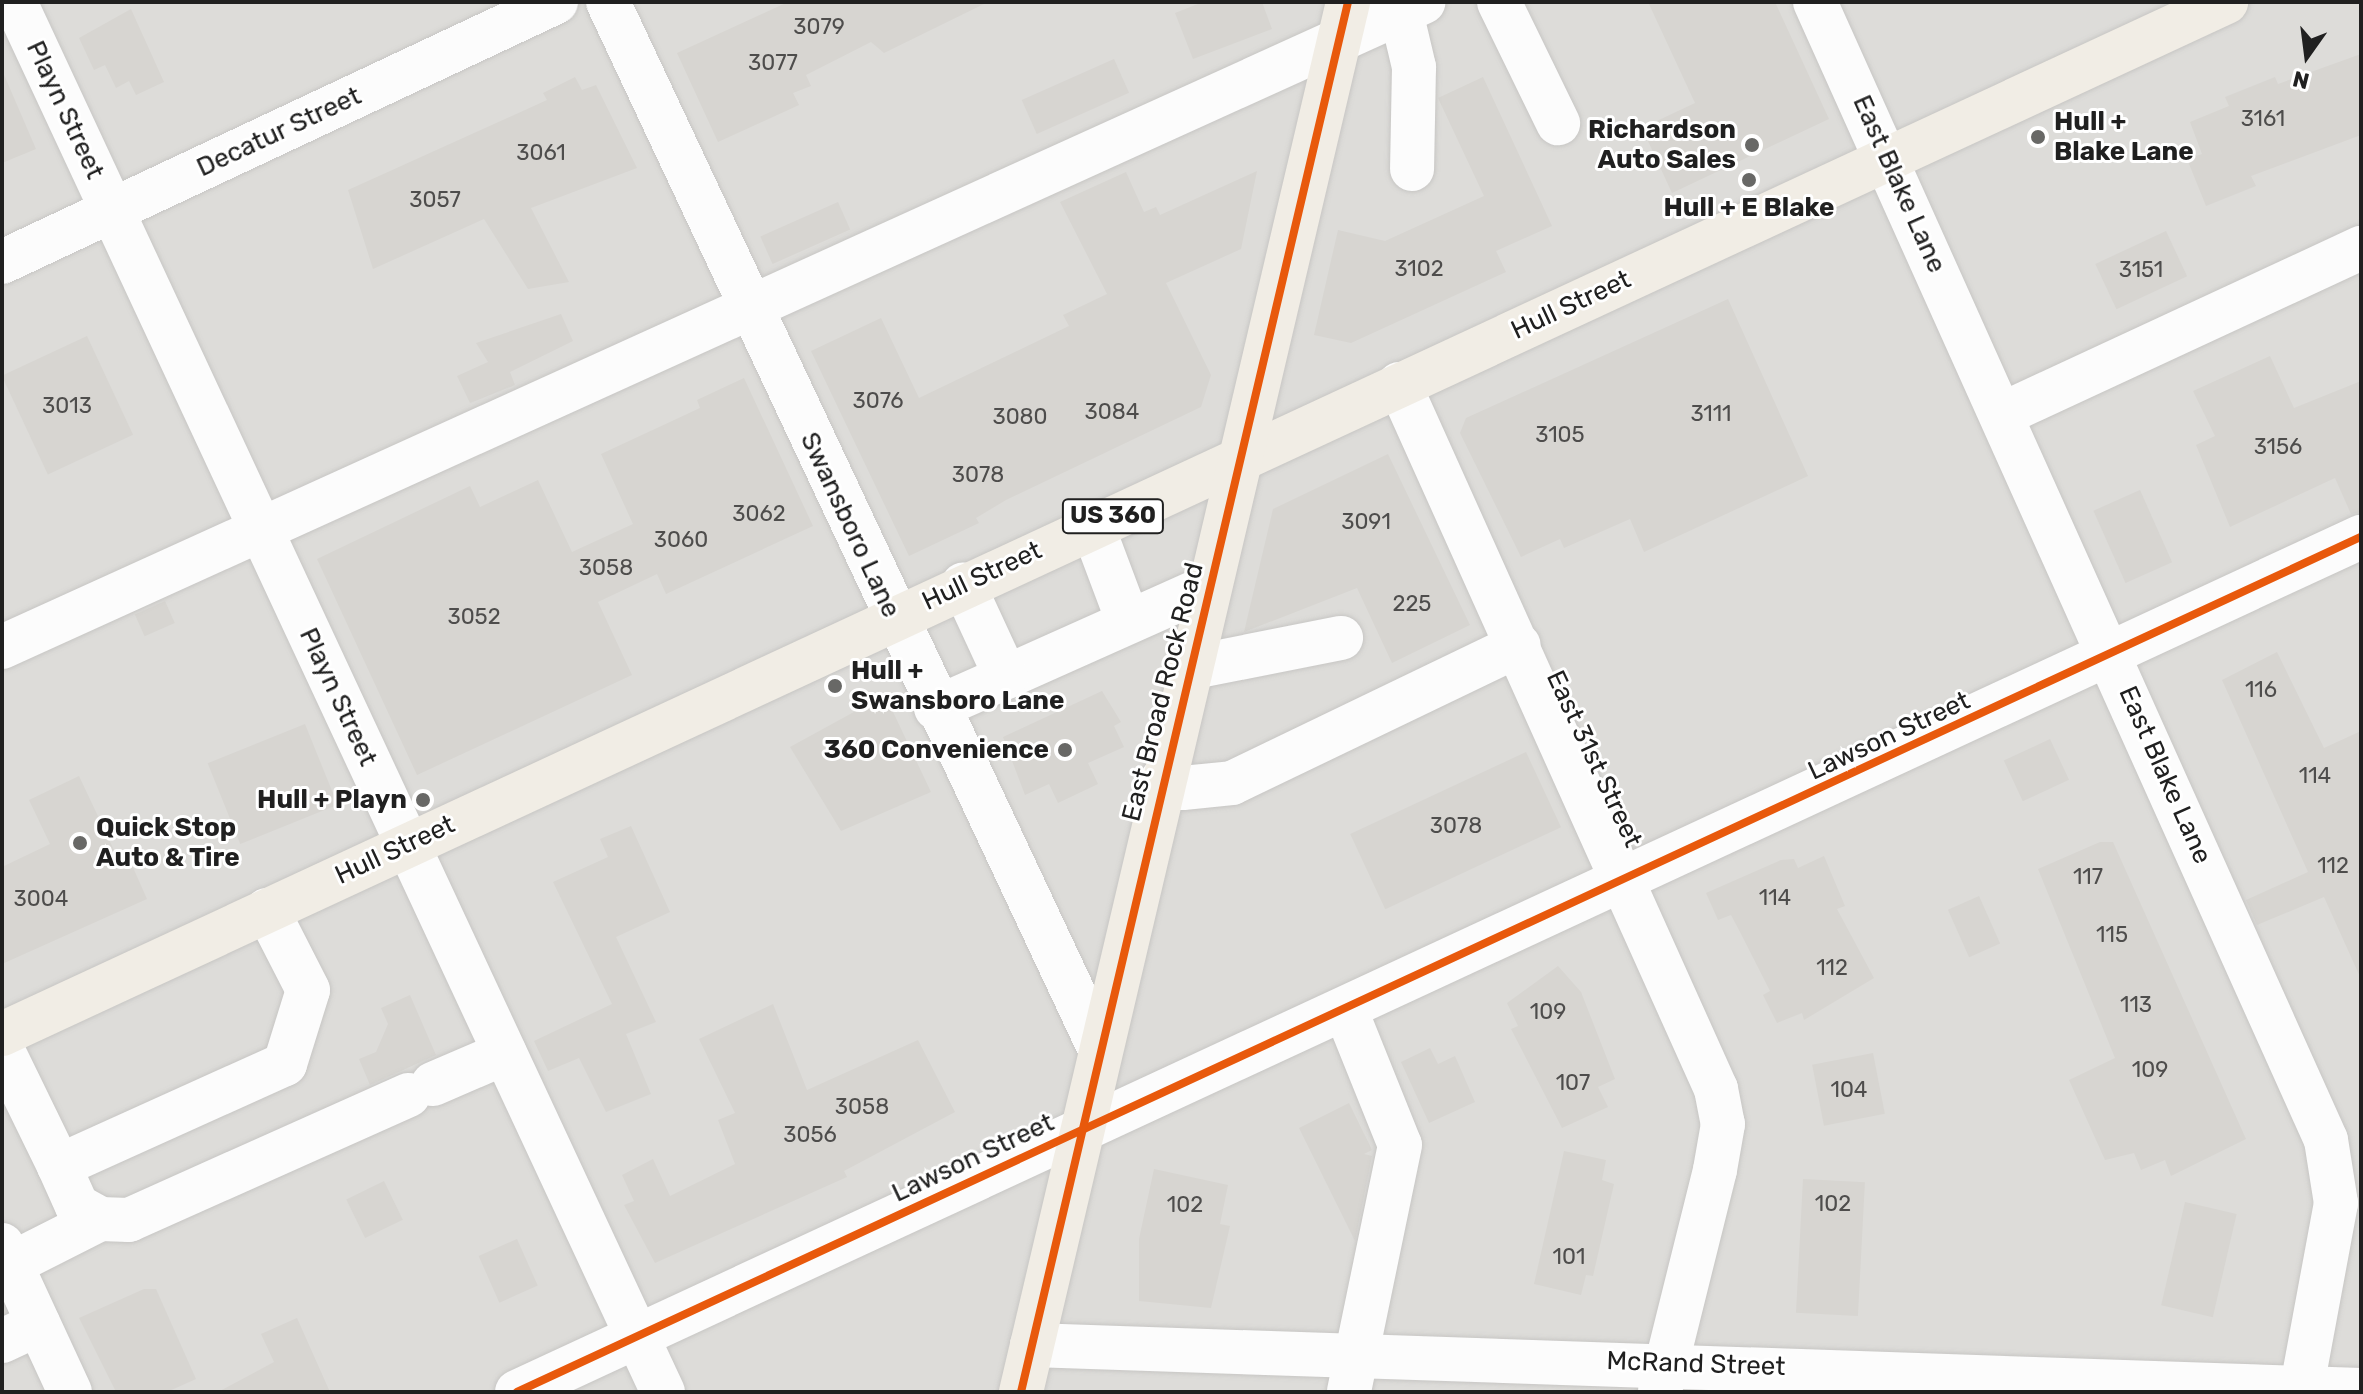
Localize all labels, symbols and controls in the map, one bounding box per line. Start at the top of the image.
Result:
house number: 3079 [793,14,845,40]
north arrow [2267,16,2347,96]
street label: Playn Street [19,36,111,184]
house number: 3077 [748,50,798,76]
text: N [2290,65,2312,95]
street label: Decatur Street [192,80,366,184]
street label: East Blake Lane [1846,90,1952,278]
place label: Hull + Blake Lane [2054,106,2194,168]
house number: 3161 [2241,106,2285,132]
place label: Richardson Auto Sales [1588,114,1736,176]
marker: Hull + Blake Lane [2029,128,2047,146]
marker: Richardson Auto Sales [1743,136,1761,154]
house number: 3061 [516,140,566,166]
marker: Hull + E Blake [1740,171,1758,189]
house number: 3057 [409,187,461,213]
place label: Hull + E Blake [1663,192,1835,224]
house number: 3102 [1394,256,1444,282]
house number: 3151 [2119,257,2163,283]
street label: Hull Street [1506,264,1636,346]
house number: 3076 [852,388,904,414]
house number: 3013 [42,393,92,419]
house number: 3084 [1085,399,1139,425]
house number: 3111 [1690,401,1732,427]
house number: 3080 [992,404,1048,430]
house number: 3105 [1535,422,1585,448]
street label: Swansboro Lane [793,427,907,623]
house number: 3156 [2254,434,2302,460]
house number: 3078 [952,462,1004,488]
road number: US 360 [1061,496,1165,536]
house number: 3062 [732,501,786,527]
house number: 3091 [1341,509,1391,535]
house number: 3060 [654,527,708,553]
street label: Hull Street [917,535,1047,617]
house number: 3058 [579,555,633,581]
street label: East Broad Rock Road [1116,559,1210,825]
house number: 225 [1393,591,1431,617]
house number: 3052 [447,604,501,630]
street label: Playn Street [292,623,384,771]
place label: Hull + Swansboro Lane [851,655,1064,716]
street label: East 31st Street [1539,666,1649,852]
marker: Hull + Swansboro Lane [826,677,844,695]
house number: 116 [2245,677,2277,703]
street label: East Blake Lane [2112,681,2218,869]
street label: Lawson Street [1803,685,1975,787]
place label: 360 Convenience [824,734,1049,766]
marker: 360 Convenience [1056,741,1074,759]
house number: 114 [2299,763,2331,789]
place label: Hull + Playn [257,784,407,816]
marker: Hull + Playn [414,791,432,809]
street label: Hull Street [330,809,460,891]
place label: Quick Stop Auto & Tire [96,812,240,874]
house number: 3078 [1430,813,1482,839]
marker: Quick Stop Auto & Tire [71,834,89,852]
house number: 112 [2317,853,2349,879]
house number: 117 [2073,864,2103,890]
house number: 114 [1759,885,1791,911]
house number: 3004 [14,886,68,912]
house number: 115 [2096,922,2128,948]
house number: 112 [1816,955,1848,981]
house number: 113 [2120,992,2152,1018]
house number: 109 [1530,999,1566,1025]
house number: 109 [2132,1057,2168,1083]
house number: 107 [1556,1070,1590,1096]
house number: 104 [1830,1077,1868,1103]
house number: 3058 [835,1094,889,1120]
street label: Lawson Street [887,1107,1059,1209]
house number: 3056 [783,1122,837,1148]
house number: 102 [1815,1191,1851,1217]
house number: 102 [1167,1192,1203,1218]
house number: 101 [1553,1244,1585,1270]
street label: McRand Street [1606,1345,1786,1383]

